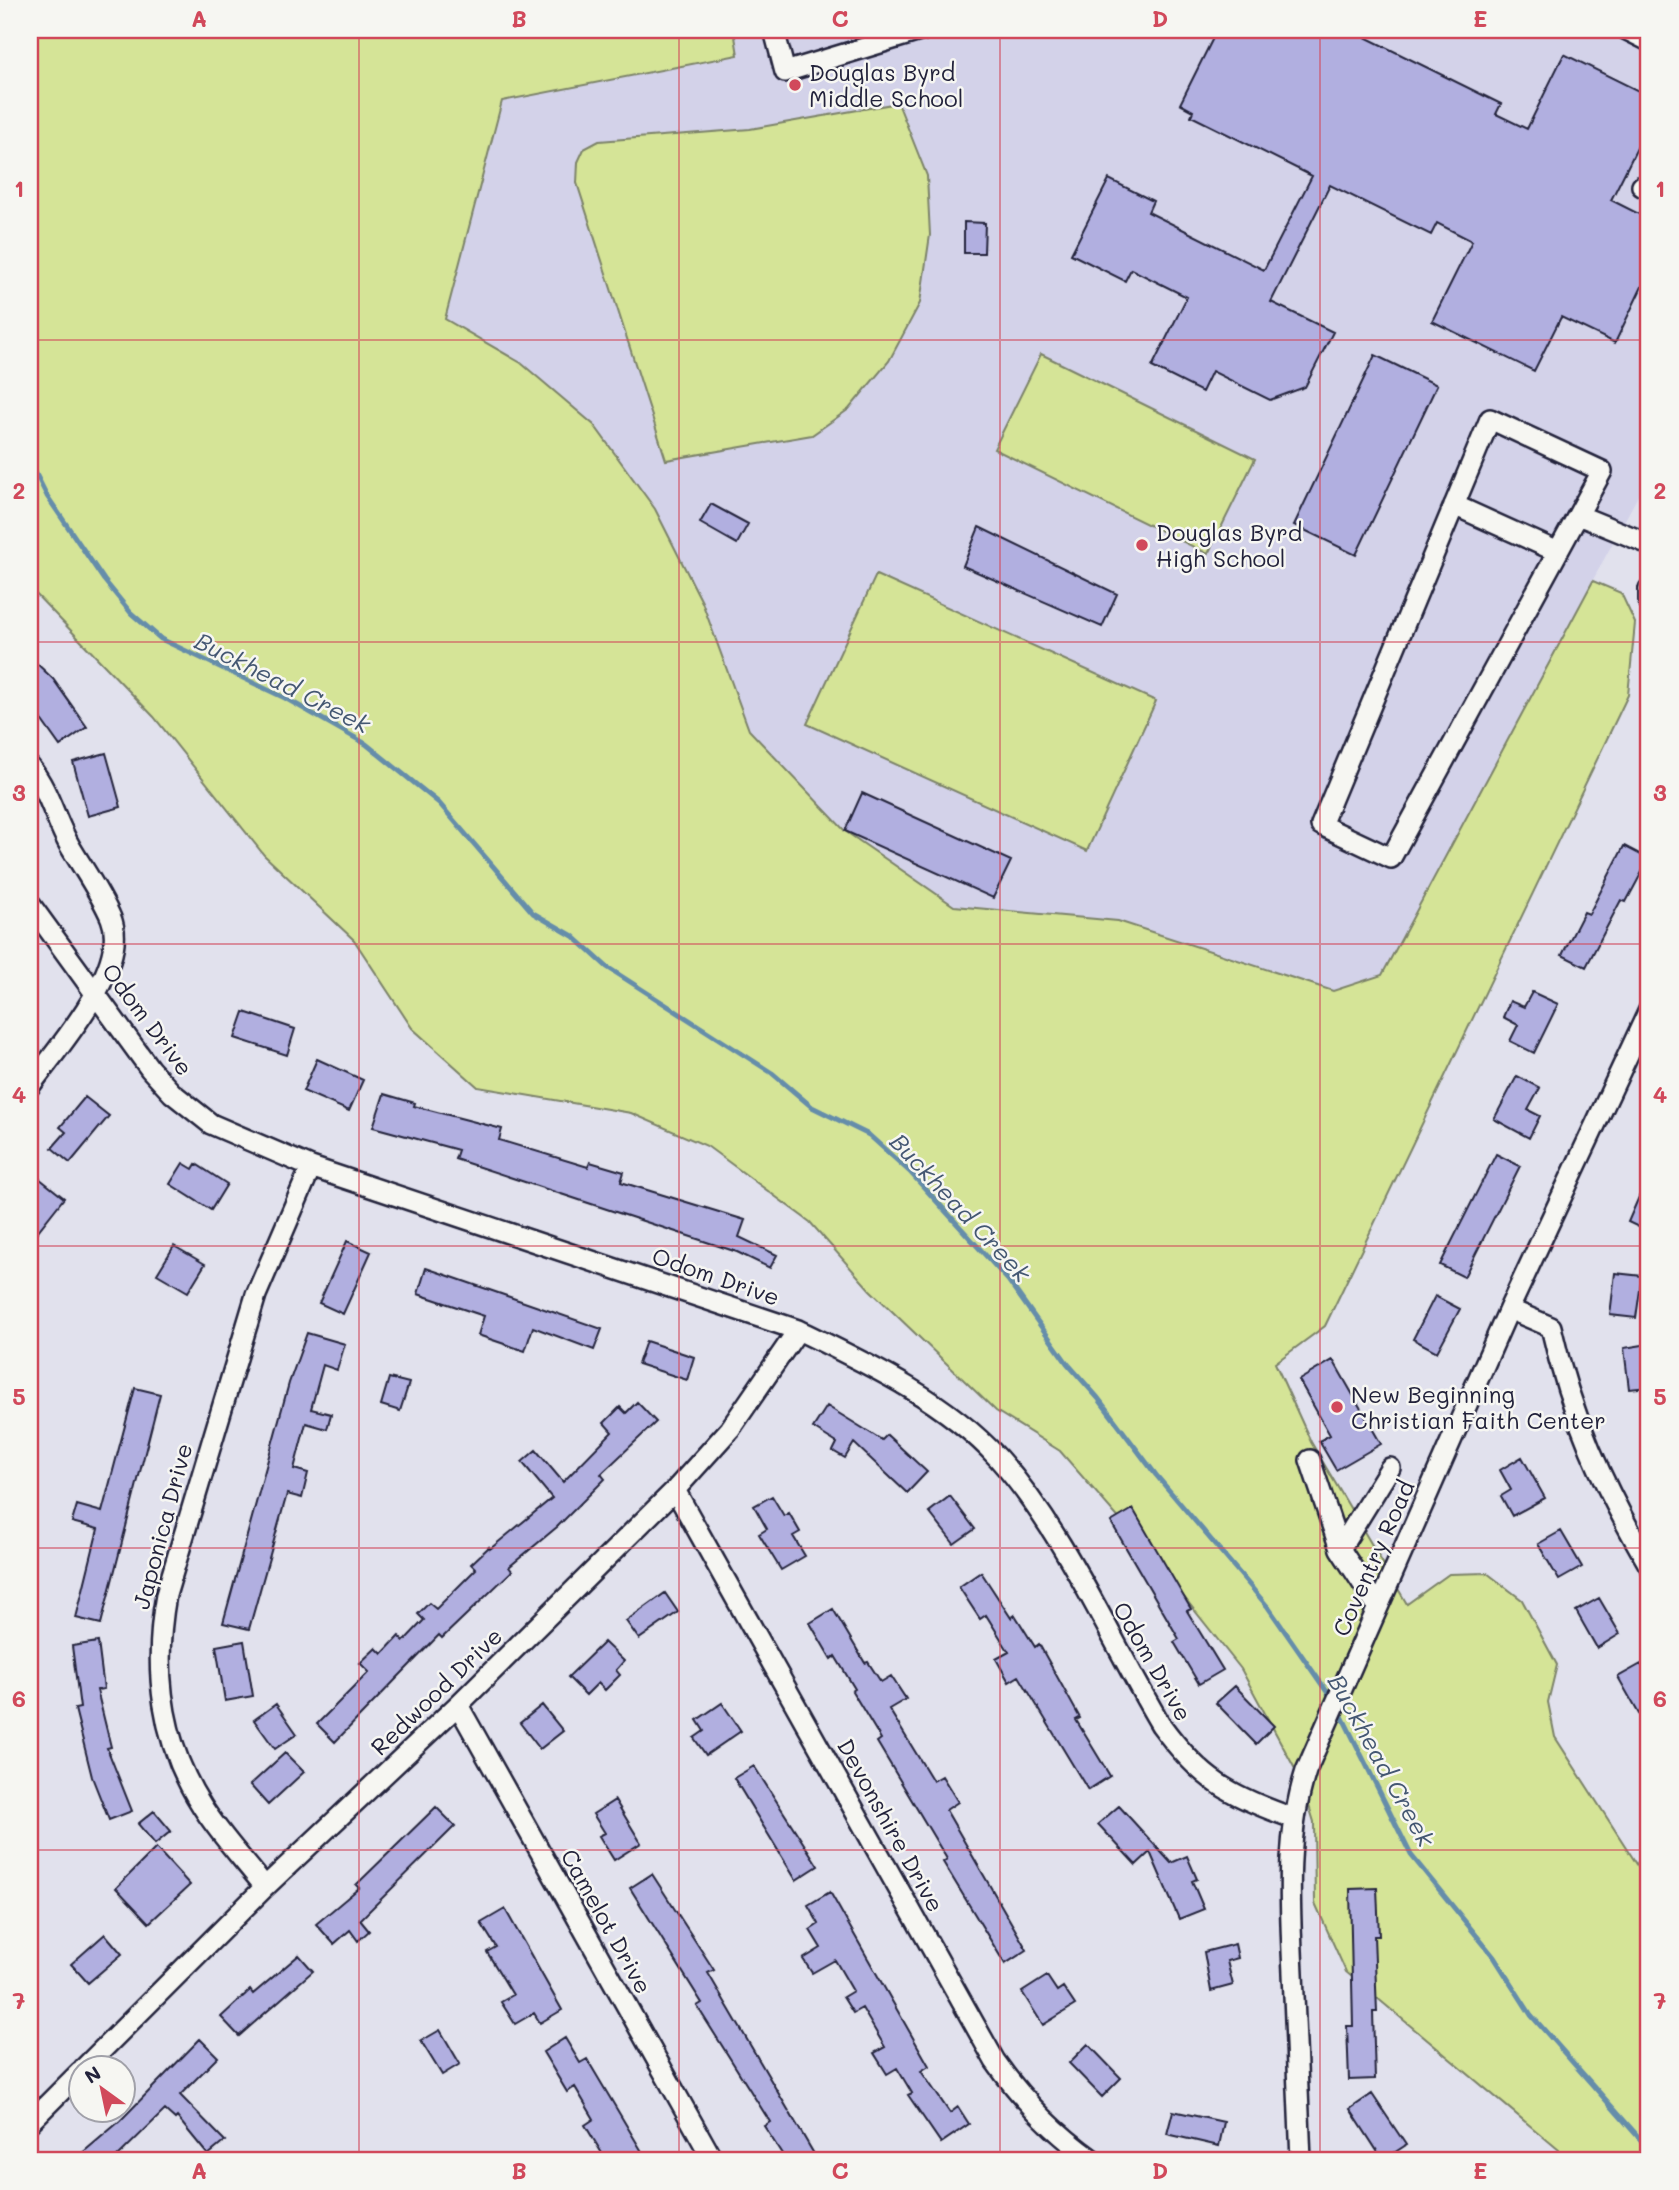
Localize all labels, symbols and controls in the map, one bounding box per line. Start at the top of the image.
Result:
text: A [191,3,207,33]
text: B [511,3,527,33]
text: C [831,3,849,33]
text: D [1152,3,1168,33]
text: E [1473,3,1487,33]
place label: Douglas Byrd Middle School [809,57,963,113]
marker: Douglas Byrd Middle School [787,77,803,93]
text: 1 [14,173,24,203]
text: 1 [1655,173,1665,203]
text: 2 [13,475,25,505]
text: 2 [1654,475,1666,505]
place label: Douglas Byrd High School [1156,517,1302,573]
marker: Douglas Byrd High School [1134,537,1150,553]
water label: Buckhead Creek [190,624,377,740]
text: 3 [12,777,26,807]
text: 3 [1653,777,1667,807]
street label: Odom Drive [96,957,200,1081]
text: 4 [12,1079,26,1109]
text: 4 [1653,1079,1667,1109]
water label: Buckhead Creek [884,1126,1039,1289]
street label: Odom Drive [648,1240,784,1312]
place label: New Beginning Christian Faith Center [1351,1379,1606,1435]
text: 5 [12,1381,26,1411]
text: 5 [1653,1381,1667,1411]
marker: New Beginning Christian Faith Center [1329,1399,1345,1415]
street label: Japonica Drive [125,1440,199,1612]
street label: Coventry Road [1325,1475,1421,1641]
street label: Odom Drive [1107,1596,1199,1726]
street label: Redwood Drive [364,1621,508,1761]
water label: Buckhead Creek [1322,1668,1443,1853]
text: 6 [12,1683,26,1713]
text: 6 [1653,1683,1667,1713]
street label: Devonshire Drive [831,1733,951,1917]
street label: Camelot Drive [555,1843,659,1999]
text: 7 [13,1985,26,2015]
text: 7 [1654,1985,1667,2015]
north arrow [66,2054,136,2124]
text: N [80,2060,105,2089]
text: A [191,2155,207,2185]
text: B [511,2155,527,2185]
text: C [831,2155,849,2185]
text: D [1152,2155,1168,2185]
text: E [1473,2155,1487,2185]

